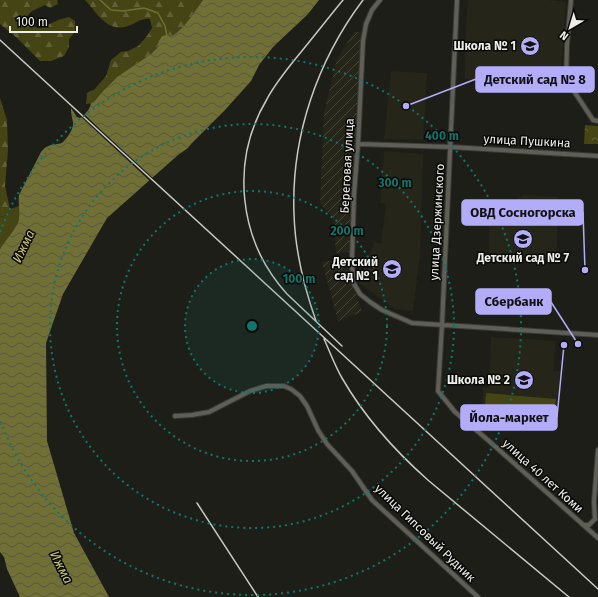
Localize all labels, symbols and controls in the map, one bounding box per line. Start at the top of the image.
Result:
scale bar [10,8,77,34]
north arrow [550,8,590,48]
text: 100 m [16,15,48,29]
text: N [557,28,571,43]
school or university icon: Школа № 1 [519,35,541,57]
place label: Школа № 1 [454,39,516,53]
callout: Детский сад № 8 [476,67,594,92]
text: Детский сад № 8 [483,72,586,87]
street label: Береговая улица [338,118,356,214]
text: 400 m [425,129,459,143]
street label: улица Пушкина [483,132,571,150]
street label: улица Дзержинского [427,163,447,281]
text: 300 m [377,176,412,190]
callout: ОВД Сосногорска [462,200,583,225]
text: ОВД Сосногорска [470,205,576,220]
text: 200 m [330,224,364,238]
water label: Ижма [9,227,38,265]
school or university icon: Детский сад № 7 [512,228,534,250]
place label: Детский сад № 7 [476,251,570,265]
place label: Детский сад № 1 [331,255,378,283]
school or university icon: Детский сад № 1 [381,258,403,280]
text: 100 m [283,272,315,286]
callout: Сбербанк [476,289,551,314]
text: Сбербанк [485,294,544,309]
centre of rings [245,319,259,333]
school or university icon: Школа № 2 [513,369,535,391]
place label: Школа № 2 [447,373,510,387]
callout: Йола-маркет [461,405,557,430]
text: Йола-маркет [469,410,550,425]
street label: улица 40 лет Коми [500,436,586,516]
street label: улица Гипсовый Рудник [372,481,479,585]
water label: Ижма [47,548,76,586]

